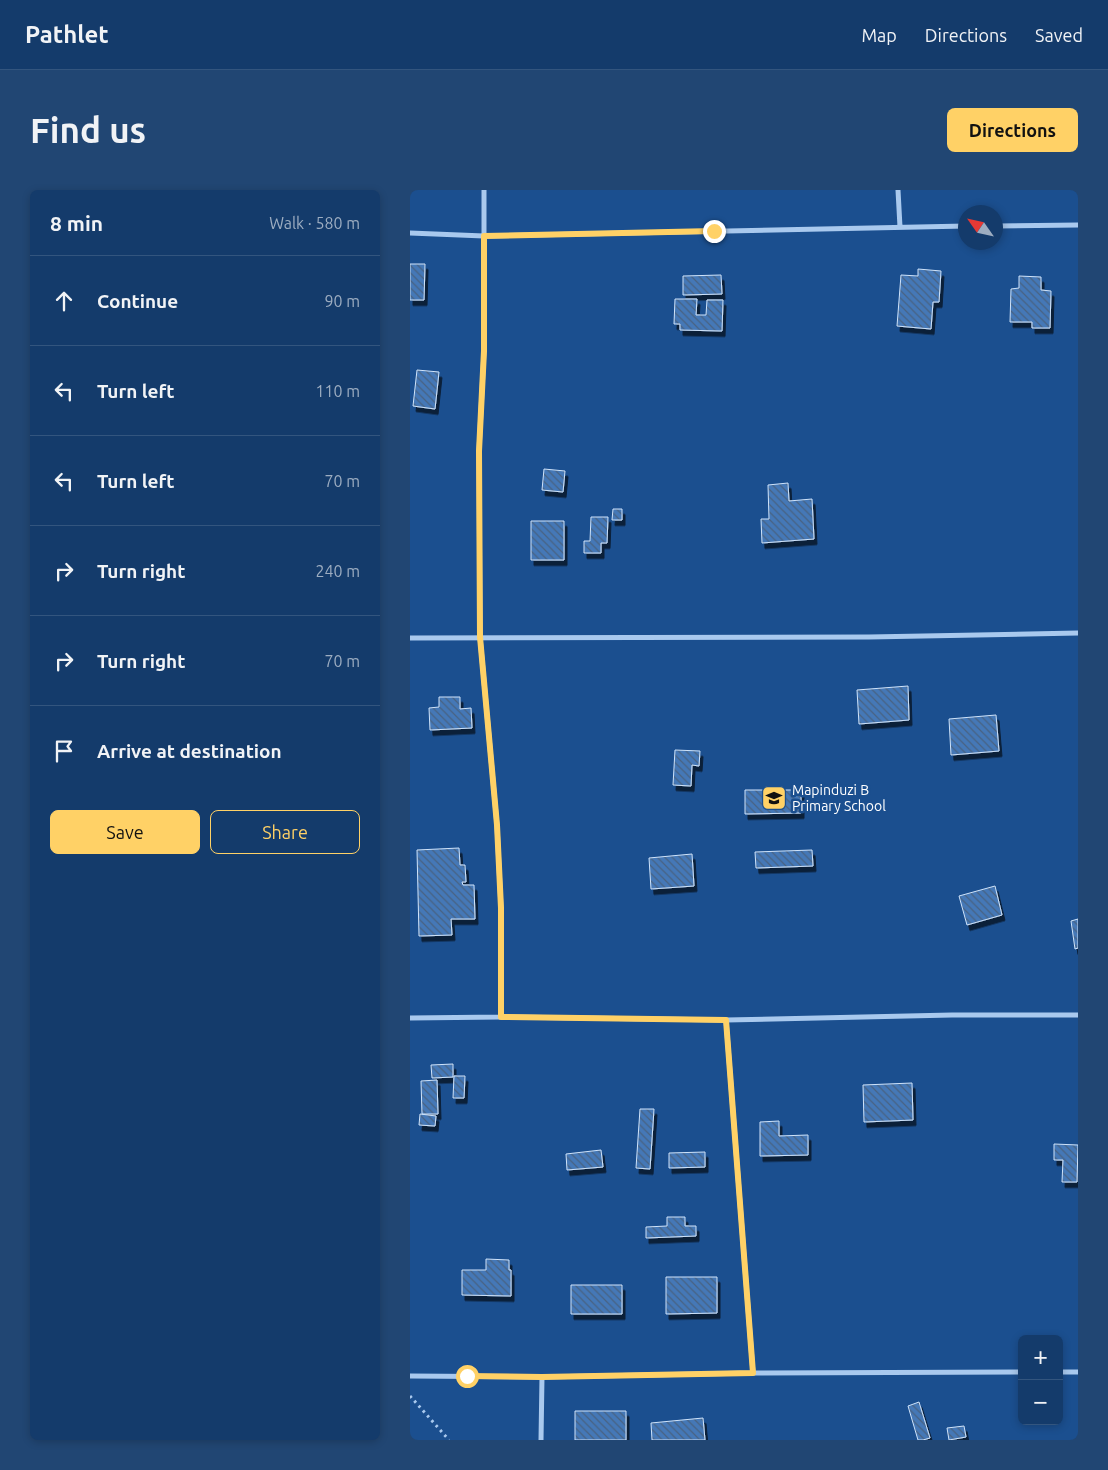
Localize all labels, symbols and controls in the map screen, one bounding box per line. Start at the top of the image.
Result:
text: Pathlet [25,21,109,48]
text: Map [861,25,897,45]
text: Directions [925,25,1007,45]
text: Saved [1035,25,1083,45]
button: Directions [947,108,1078,152]
text: Find us [30,110,146,150]
north arrow [958,205,1003,250]
text: 8 min [50,211,103,235]
text: Walk · 580 m [269,214,360,232]
route end [703,220,726,243]
icon: ahead [50,287,78,315]
text: Continue [97,290,178,312]
text: 90 m [324,292,360,310]
icon: left [50,377,78,405]
text: Turn left [97,380,175,402]
text: 110 m [315,382,360,400]
icon: left [50,467,78,495]
text: Turn left [97,470,175,492]
text: 70 m [324,472,360,490]
icon: right [50,557,78,585]
text: Turn right [97,560,185,582]
text: 240 m [315,562,360,580]
icon: right [50,647,78,675]
text: Turn right [97,650,185,672]
text: 70 m [324,652,360,670]
icon: arrive [50,737,78,765]
text: Arrive at destination [97,740,282,762]
place label: Mapinduzi B Primary School [792,782,886,814]
school or university icon: Mapinduzi B Primary School [761,785,787,811]
button: Save [50,810,200,854]
button: Share [210,810,360,854]
map controls [1018,1335,1063,1425]
button: + [1018,1335,1063,1380]
route start [456,1365,479,1388]
button: − [1018,1380,1063,1425]

